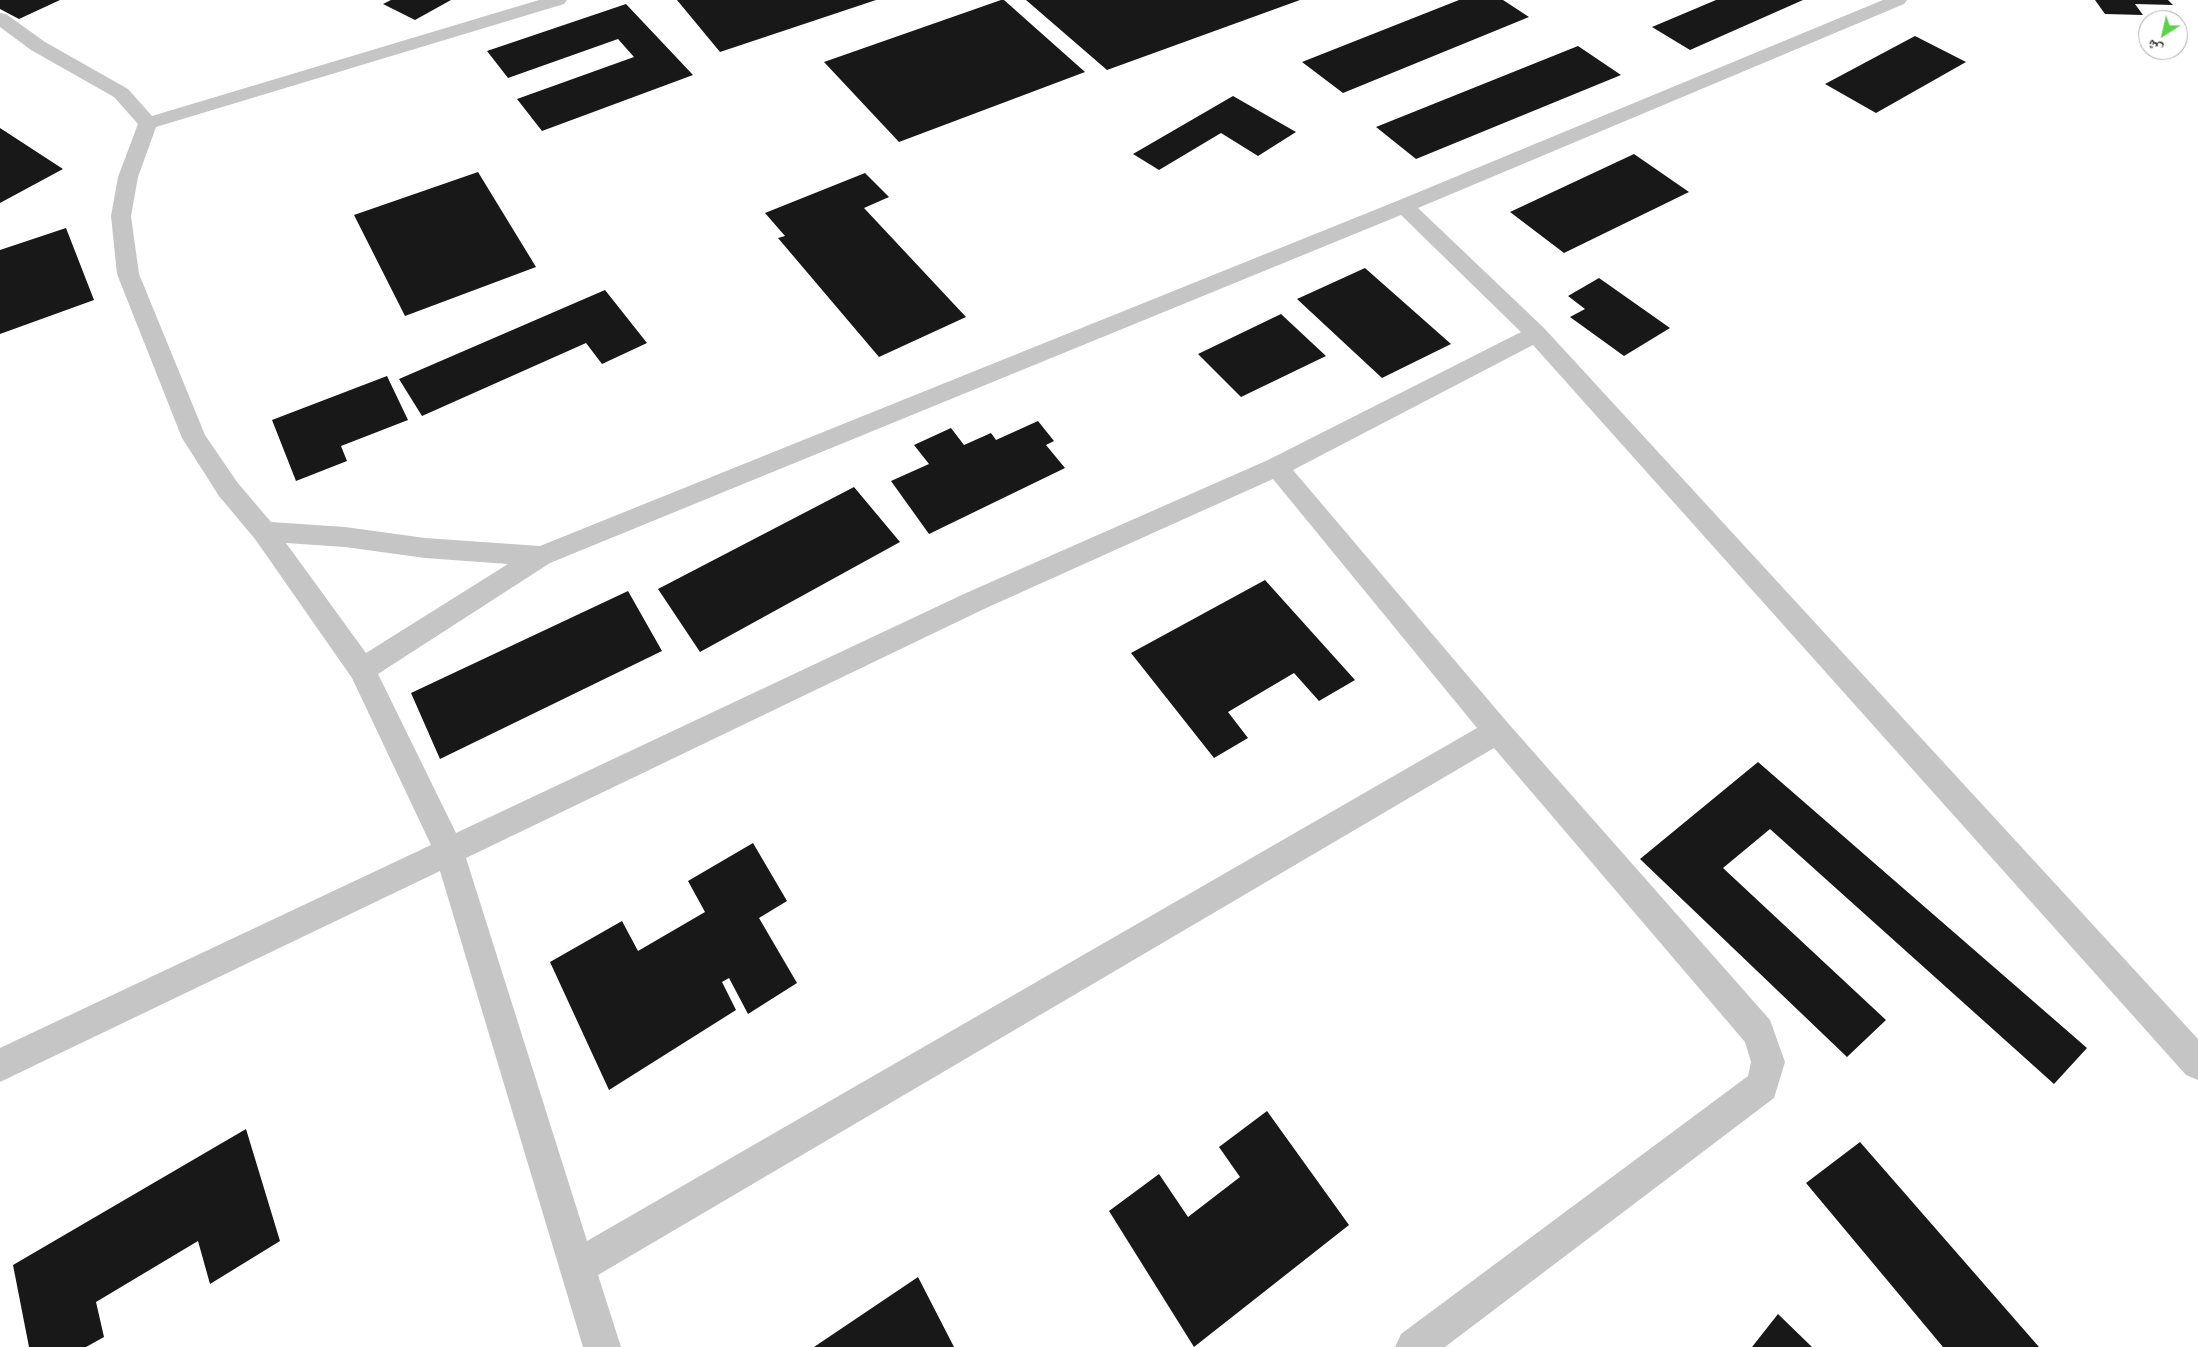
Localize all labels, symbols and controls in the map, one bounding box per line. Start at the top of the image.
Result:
north arrow [2138,10,2188,60]
text: ش [2144,36,2166,58]

